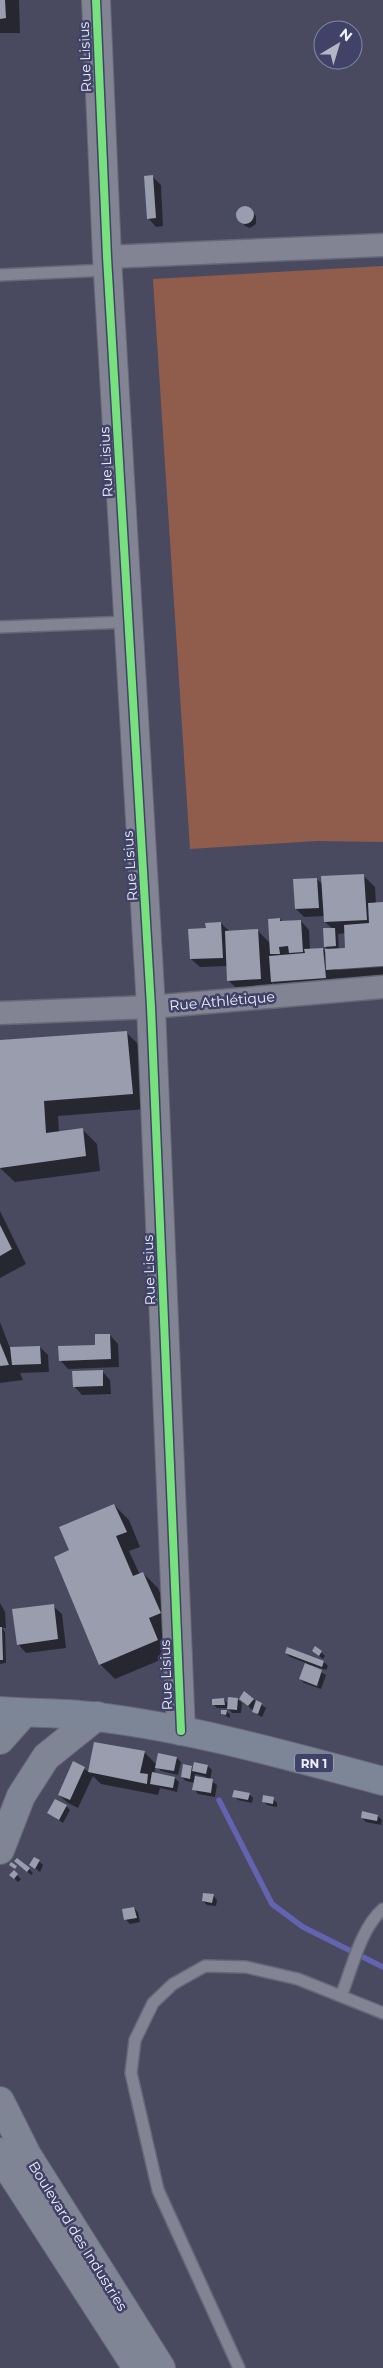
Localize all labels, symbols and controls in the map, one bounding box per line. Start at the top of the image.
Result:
north arrow [313,20,363,70]
street label: Rue Lisius [75,21,95,93]
text: N [336,24,356,45]
street label: Rue Lisius [95,426,117,498]
street label: Rue Lisius [119,830,141,902]
street label: Rue Athlétique [169,987,275,1015]
street label: Rue Lisius [139,1234,159,1306]
street label: Rue Lisius [156,1639,176,1711]
road number: RN 1 [295,1754,333,1772]
street label: Boulevard des Industries [25,2158,132,2314]

